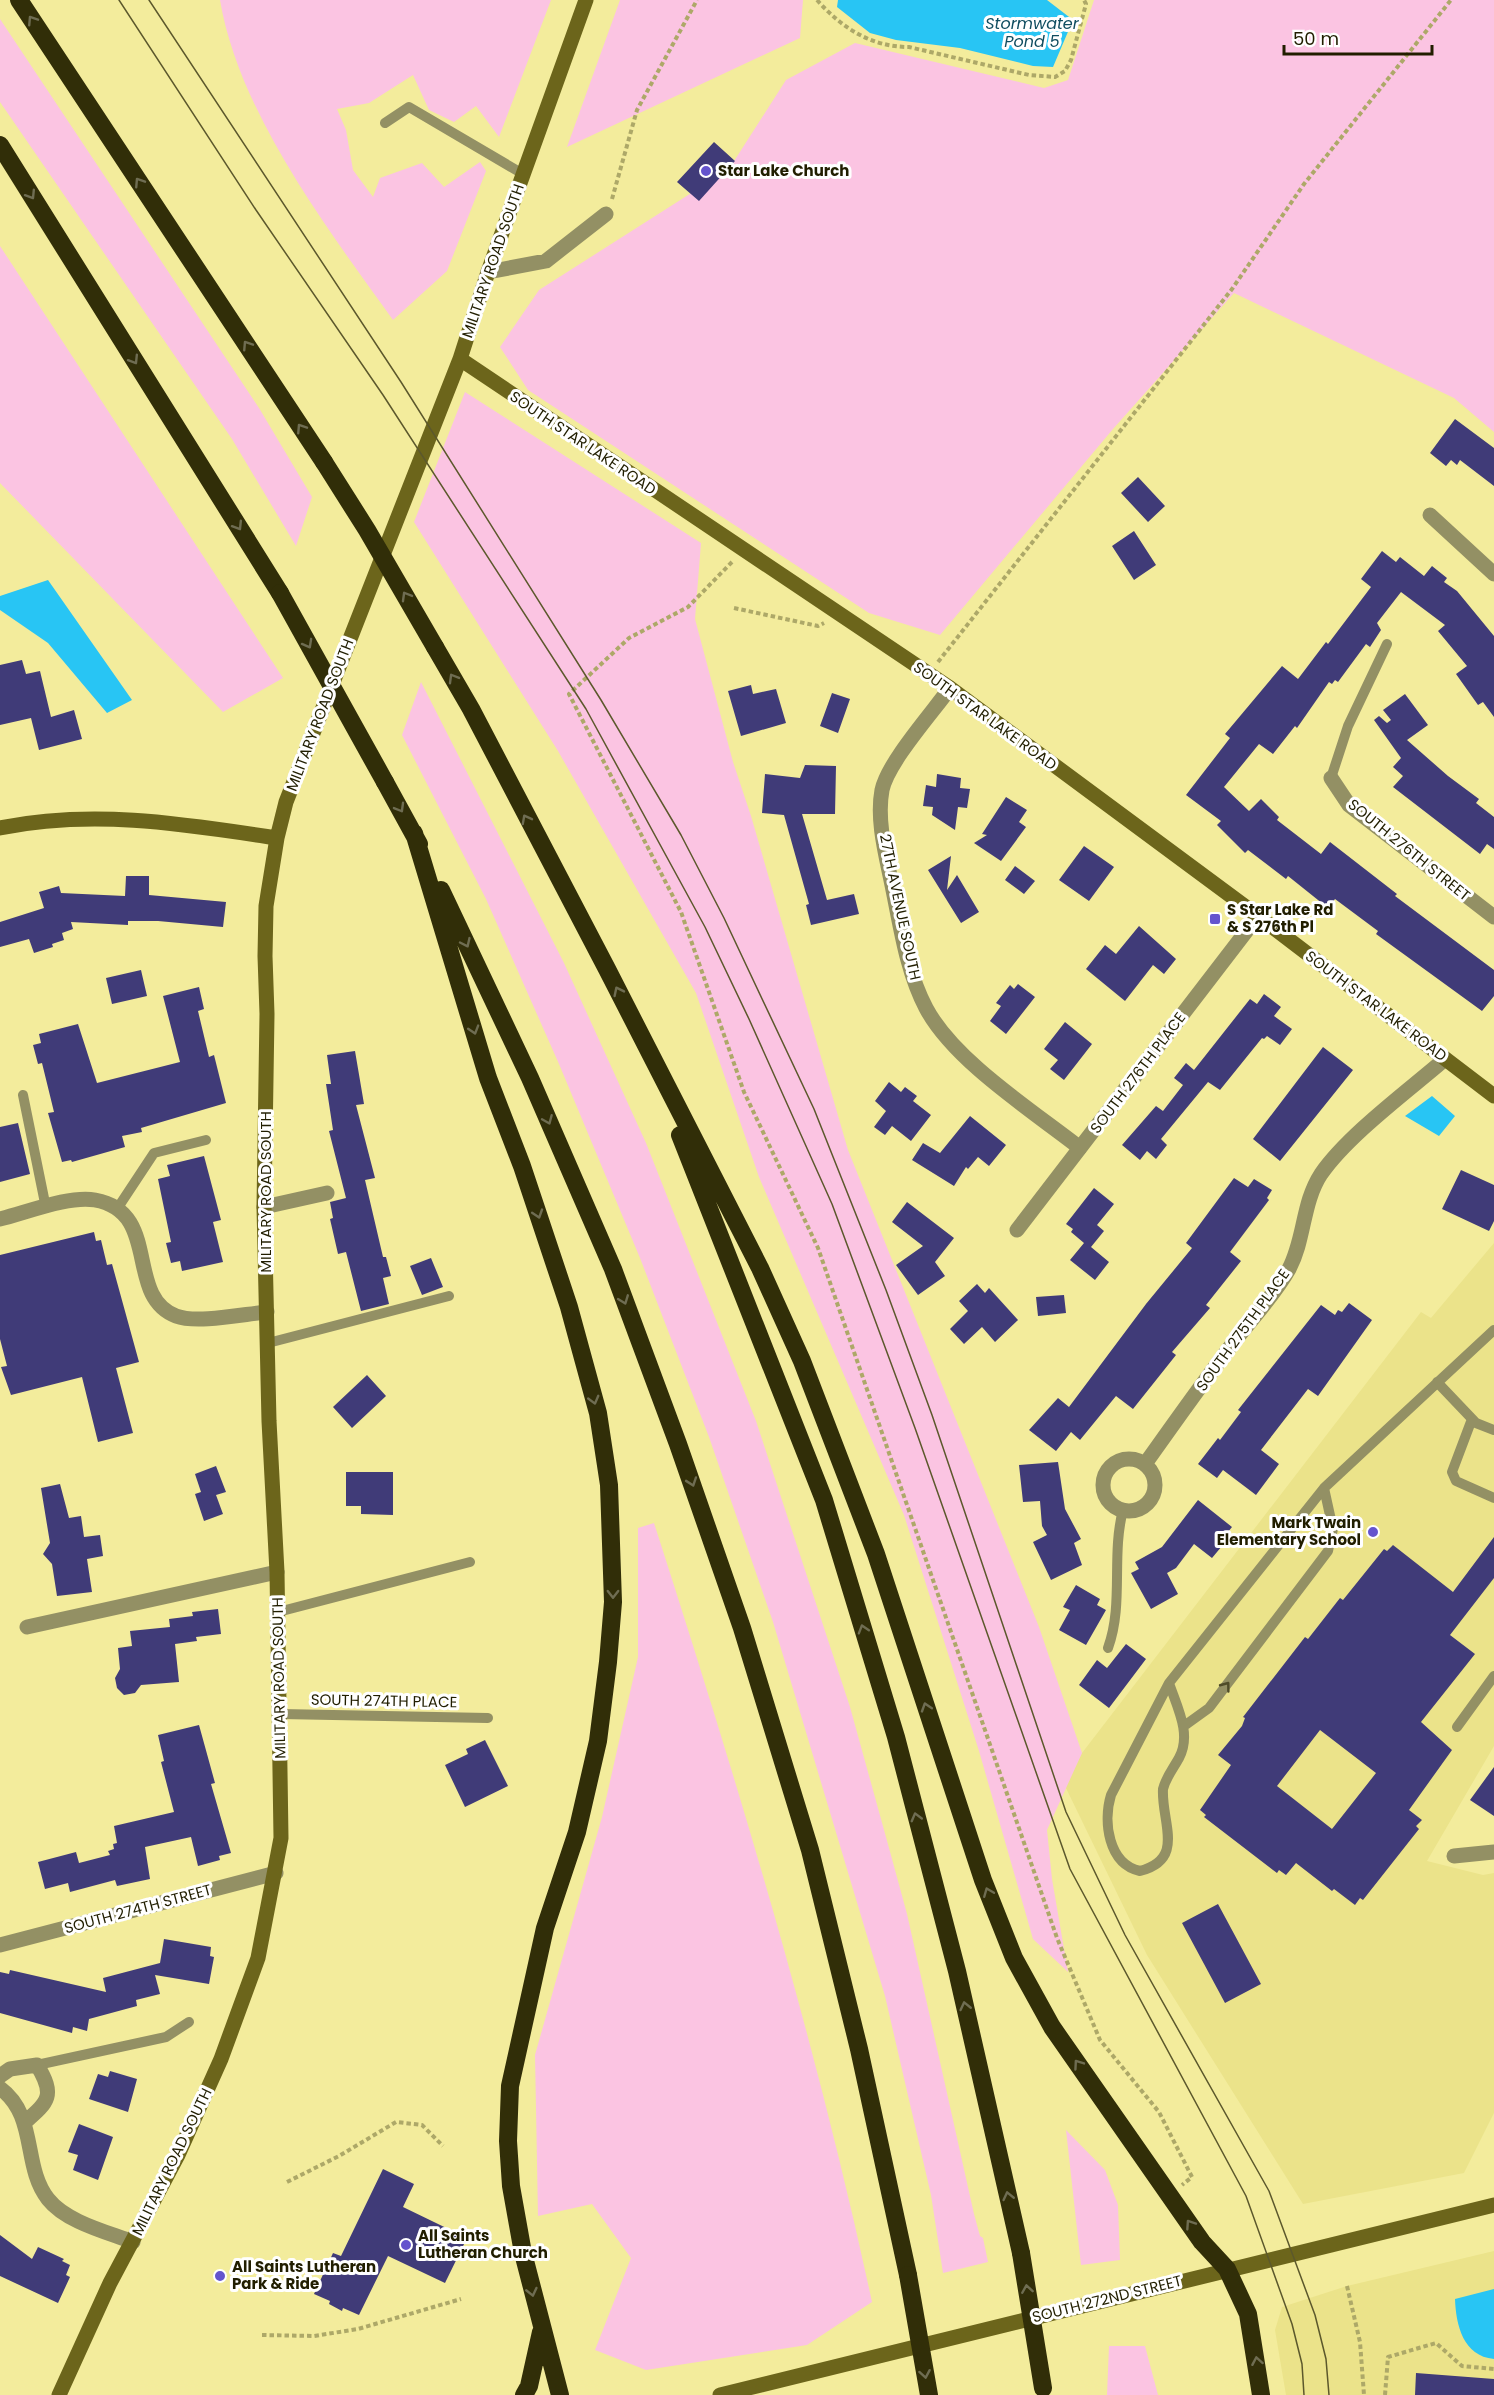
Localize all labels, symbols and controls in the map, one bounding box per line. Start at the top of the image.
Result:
water label: Stormwater Pond 5 [985,12,1080,53]
one-way arrow [28,15,39,26]
scale bar [1284,18,1432,56]
text: 50 m [1293,26,1339,51]
place label: Star Lake Church [718,160,849,181]
marker: Star Lake Church [699,164,713,178]
one-way arrow [135,178,146,189]
street label: MILITARY ROAD SOUTH [456,181,529,341]
one-way arrow [24,188,35,199]
one-way arrow [242,341,254,351]
one-way arrow [127,354,139,364]
street label: SOUTH STAR LAKE ROAD [506,386,661,499]
one-way arrow [297,424,309,434]
one-way arrow [230,519,241,530]
one-way arrow [401,592,413,602]
street label: MILITARY ROAD SOUTH [281,636,358,794]
one-way arrow [301,638,312,648]
street label: SOUTH STAR LAKE ROAD [909,656,1061,775]
one-way arrow [448,674,460,684]
street label: SOUTH 276TH STREET [1344,794,1475,905]
one-way arrow [393,802,404,812]
one-way arrow [522,814,533,825]
street label: 27TH AVENUE SOUTH [875,832,926,982]
place label: S Star Lake Rd & S 276th Pl [1227,899,1334,937]
marker: S Star Lake Rd & S 276th Pl [1208,912,1222,926]
one-way arrow [459,937,471,948]
street label: SOUTH STAR LAKE ROAD [1301,945,1451,1066]
one-way arrow [613,986,625,997]
street label: SOUTH 276TH PLACE [1085,1008,1190,1138]
one-way arrow [467,1024,479,1035]
street label: MILITARY ROAD SOUTH [255,1111,276,1273]
one-way arrow [541,1114,553,1125]
one-way arrow [530,1208,543,1219]
street label: SOUTH 275TH PLACE [1191,1264,1294,1395]
one-way arrow [617,1293,629,1304]
one-way arrow [587,1395,600,1405]
one-way arrow [684,1477,697,1487]
place label: Mark Twain Elementary School [1217,1512,1361,1550]
marker: Mark Twain Elementary School [1366,1525,1380,1539]
one-way arrow [607,1590,619,1599]
street label: MILITARY ROAD SOUTH [267,1597,290,1759]
one-way arrow [858,1624,870,1635]
one-way arrow [1219,1682,1230,1693]
street label: SOUTH 274TH PLACE [311,1689,457,1712]
one-way arrow [921,1702,933,1713]
one-way arrow [911,1812,924,1822]
street label: SOUTH 274TH STREET [62,1879,214,1938]
one-way arrow [983,1887,995,1898]
one-way arrow [959,2001,972,2011]
one-way arrow [1074,2060,1085,2071]
street label: MILITARY ROAD SOUTH [127,2084,216,2239]
one-way arrow [1002,2191,1015,2201]
one-way arrow [1186,2220,1197,2231]
place label: All Saints Lutheran Church [418,2225,548,2263]
marker: All Saints Lutheran Church [399,2238,413,2252]
place label: All Saints Lutheran Park & Ride [232,2256,376,2294]
marker: All Saints Lutheran Park & Ride [213,2269,227,2283]
street label: SOUTH 272ND STREET [1030,2270,1184,2327]
one-way arrow [1021,2285,1034,2295]
one-way arrow [524,2287,537,2297]
one-way arrow [1251,2357,1263,2366]
one-way arrow [918,2369,931,2379]

